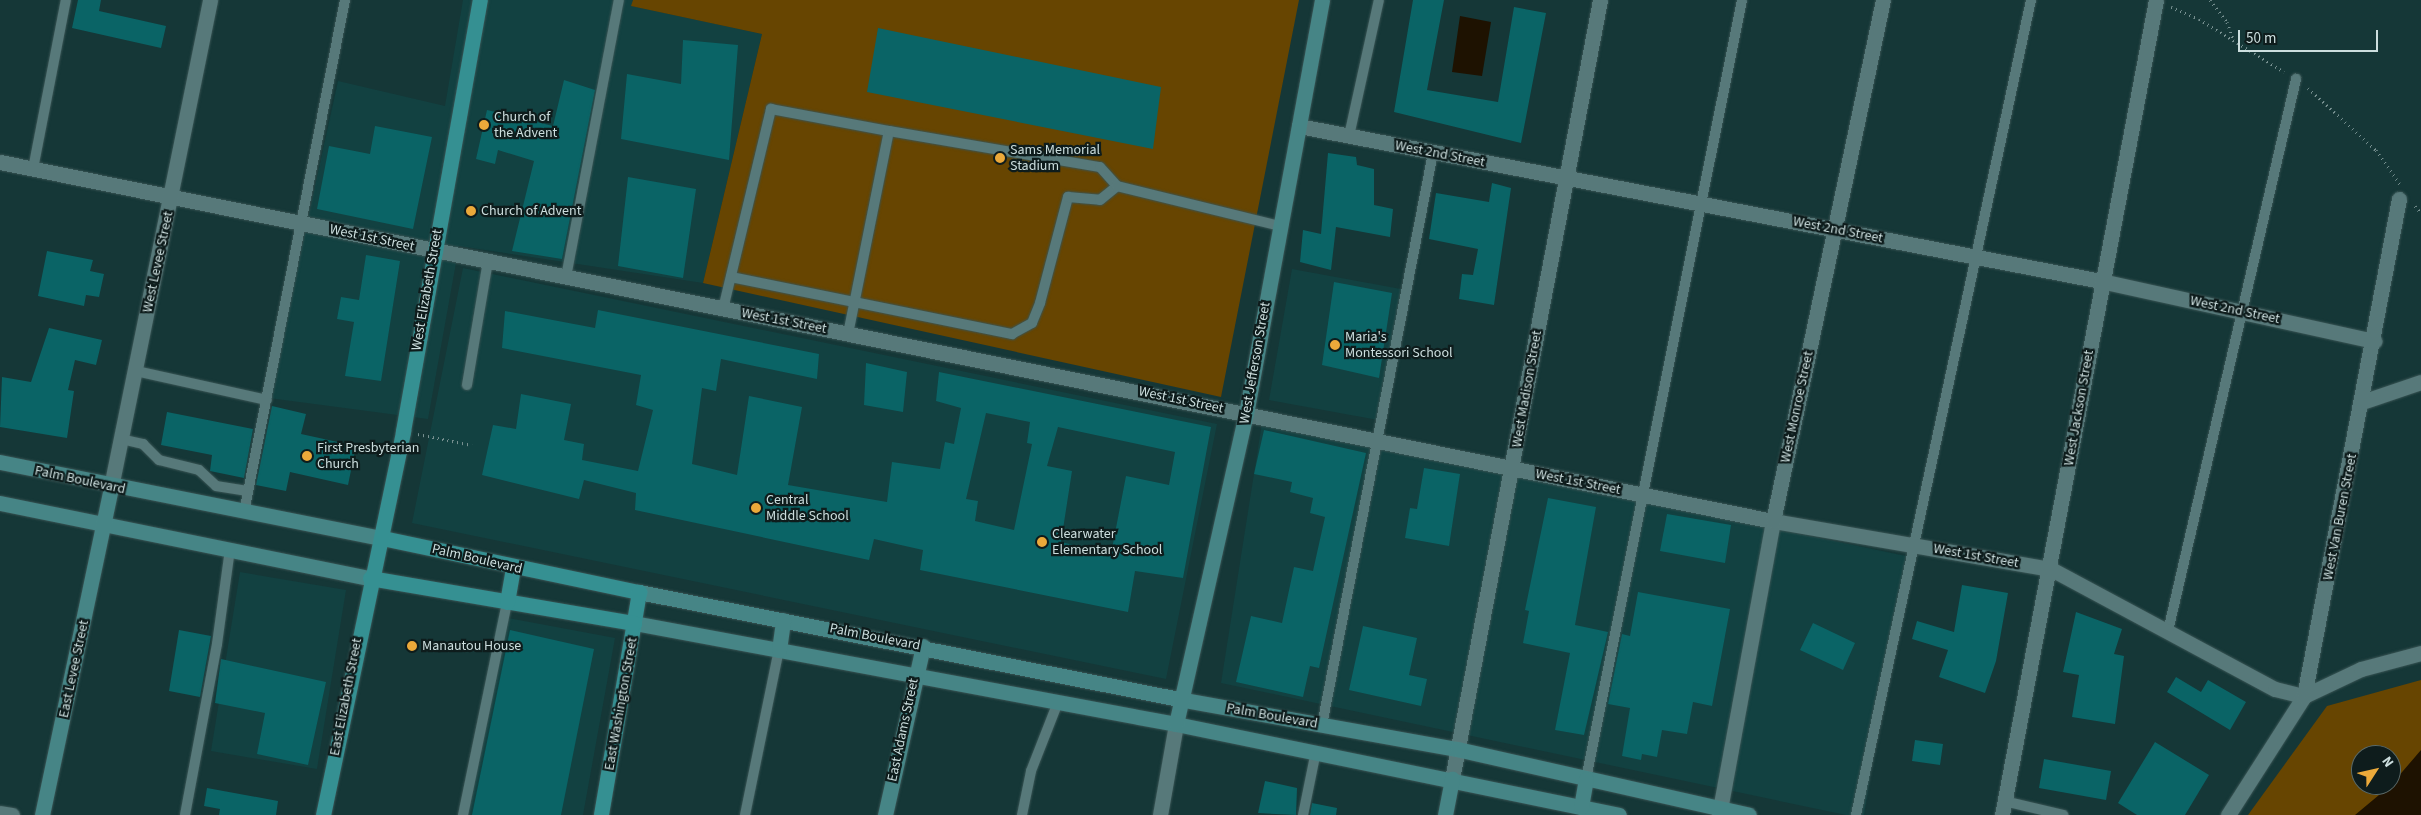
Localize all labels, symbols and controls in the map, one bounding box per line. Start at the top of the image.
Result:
scale bar [2241,20,2381,52]
text: 50 m [2246,28,2276,49]
place label: Church of the Advent [494,109,557,142]
marker: Church of the Advent [478,119,490,131]
street label: West 2nd Street [1394,137,1486,171]
place label: Sams Memorial Stadium [1010,142,1100,174]
marker: Sams Memorial Stadium [994,152,1006,164]
place label: Church of Advent [481,203,581,219]
marker: Church of Advent [465,205,477,217]
street label: West Levee Street [139,210,177,314]
street label: West 2nd Street [1792,213,1884,247]
street label: West 1st Street [328,221,416,255]
street label: West Elizabeth Street [408,228,446,352]
street label: West 2nd Street [2189,292,2281,328]
street label: West Jefferson Street [1236,301,1274,425]
street label: West 1st Street [740,305,828,337]
place label: Maria's Montessori School [1345,329,1453,362]
street label: West Madison Street [1508,329,1546,449]
marker: Maria's Montessori School [1329,339,1341,351]
street label: West Jackson Street [2061,349,2097,467]
street label: West Monroe Street [1777,350,1817,464]
street label: West 1st Street [1137,383,1225,417]
place label: First Presbyterian Church [317,440,419,472]
marker: First Presbyterian Church [301,450,313,462]
street label: West Van Buren Street [2319,452,2361,582]
street label: Palm Boulevard [33,462,127,498]
street label: West 1st Street [1534,466,1622,498]
place label: Central Middle School [766,492,849,524]
marker: Central Middle School [750,502,762,514]
place label: Clearwater Elementary School [1052,526,1162,558]
marker: Clearwater Elementary School [1036,536,1048,548]
street label: Palm Boulevard [430,540,524,578]
street label: West 1st Street [1932,540,2020,572]
street label: East Levee Street [55,619,93,719]
street label: Palm Boulevard [828,620,922,654]
street label: East Washington Street [601,636,641,772]
street label: East Elizabeth Street [326,637,366,757]
place label: Manautou House [422,638,521,654]
marker: Manautou House [406,640,418,652]
street label: East Adams Street [884,677,922,783]
street label: Palm Boulevard [1225,700,1319,732]
north arrow [2351,745,2401,795]
text: N [2377,752,2398,772]

